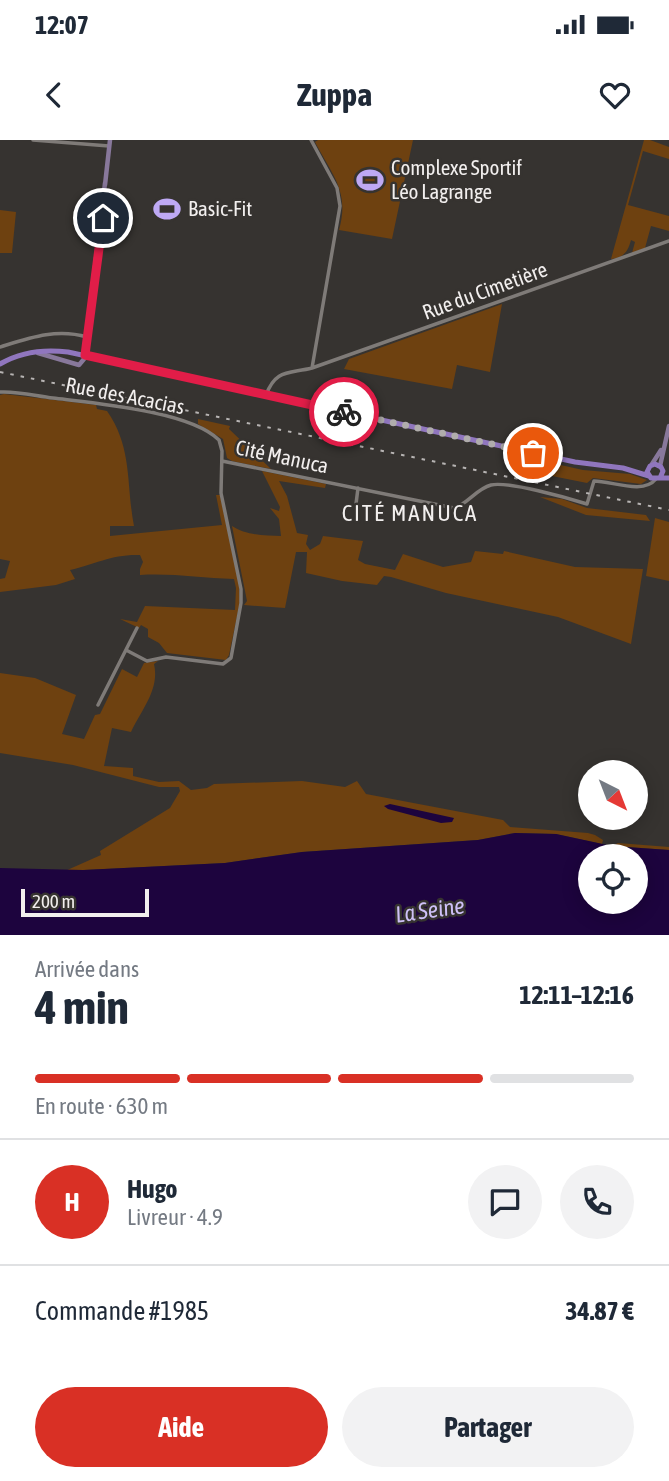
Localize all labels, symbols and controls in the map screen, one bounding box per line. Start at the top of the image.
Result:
text: 12:07 [35,10,89,40]
icon: back [35,76,73,114]
text: Zuppa [297,76,372,113]
icon: heart [596,76,634,114]
place label: Complexe Sportif Léo Lagrange [391,155,522,203]
sports icon: Complexe Sportif Léo Lagrange [355,165,385,195]
pin [73,188,133,248]
sports icon: Basic-Fit [152,194,182,224]
place label: Basic-Fit [188,196,252,220]
icon: home [84,199,122,237]
street label: Rue du Cimetière [419,256,550,324]
street label: Rue des Acacias [64,372,187,418]
courier [309,377,379,447]
icon: bike [325,393,363,431]
pin [503,423,563,483]
street label: Cité Manuca [234,434,331,478]
icon: bag [514,434,552,472]
district label: CITÉ MANUCA [342,500,478,526]
north arrow [578,760,648,830]
map controls [578,760,648,914]
button: locate [578,844,648,914]
scale bar [21,886,149,918]
text: 200 m [32,890,75,912]
water label: La Seine [394,892,466,928]
text: Arrivée dans [35,956,139,982]
text: 12:11–12:16 [519,980,634,1010]
text: 4 min [35,981,129,1034]
text: En route · 630 m [35,1093,168,1119]
button: chat [468,1165,542,1239]
button: phone [560,1165,634,1239]
text: Hugo [127,1174,178,1204]
text: H [64,1187,80,1217]
text: Livreur · 4.9 [127,1204,223,1230]
text: Commande #1985 [35,1296,209,1326]
text: 34.87 € [565,1296,634,1326]
button: Aide [35,1387,328,1467]
button: Partager [342,1387,634,1467]

